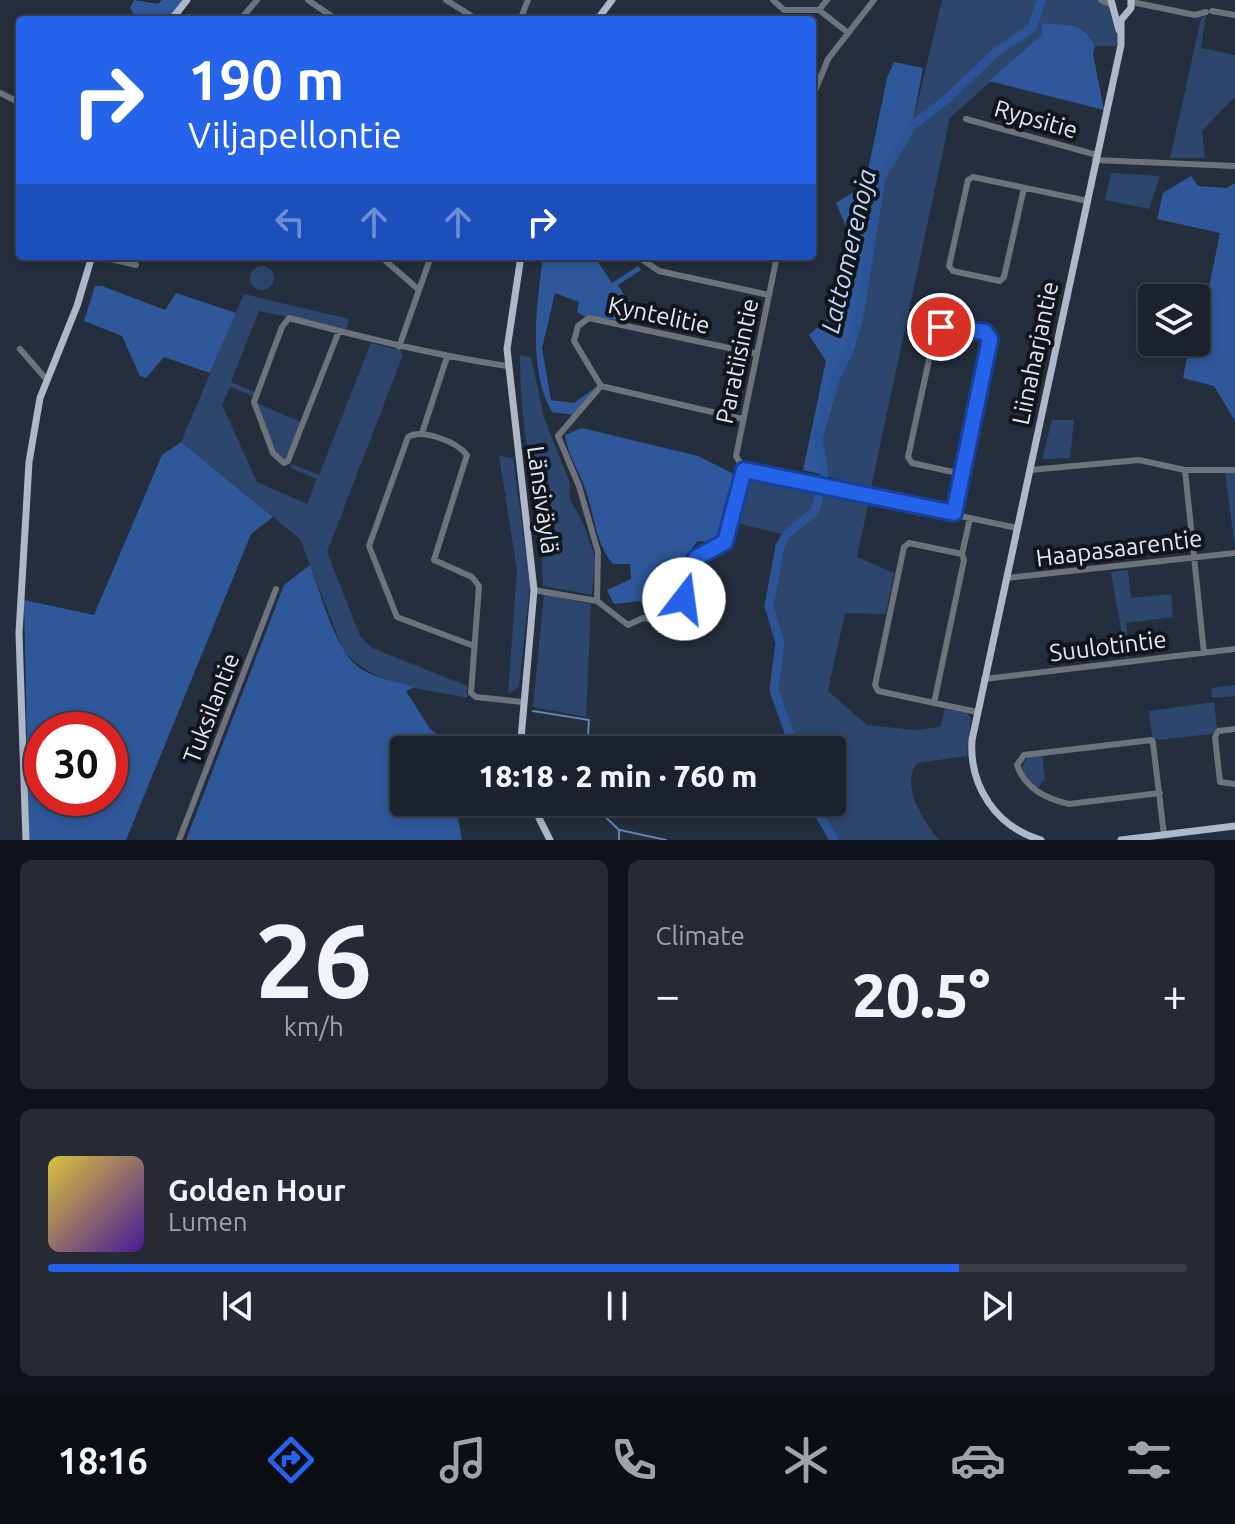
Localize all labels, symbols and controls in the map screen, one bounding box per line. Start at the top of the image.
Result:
icon: right [56,48,160,152]
text: 190 m [188,48,344,111]
street label: Rypsitie [991,94,1081,144]
text: Viljapellontie [188,114,402,155]
water label: Lattomerenoja [815,166,881,336]
icon: left [268,200,312,244]
icon: ahead [352,200,396,244]
icon: ahead [436,200,480,244]
icon: right [520,200,564,244]
street label: Liinaharjantie [1007,279,1063,427]
map controls [1138,284,1210,356]
button: layers [1138,284,1210,356]
street label: Kyntelitie [606,291,712,339]
pin [907,293,975,361]
street label: Paratiisintie [711,296,763,426]
icon: arrive [919,305,963,349]
street label: Länsiväylä [522,444,564,556]
street label: Haapasaarentie [1034,524,1204,572]
position arrow [642,557,726,641]
street label: Suulotintie [1048,625,1168,667]
street label: Tuksilantie [178,649,244,767]
speed limit sign: 30 [24,712,128,816]
text: 18:18 · 2 min · 760 m [479,759,757,793]
text: 26 [255,901,372,1018]
text: Climate [656,921,745,950]
text: 20.5° [852,961,990,1028]
text: − [656,970,680,1019]
text: + [1162,970,1187,1019]
text: km/h [284,1012,344,1041]
text: Golden Hour [168,1173,346,1207]
text: Lumen [168,1207,248,1236]
icon: previous [216,1284,260,1328]
icon: pause [595,1284,639,1328]
icon: next [975,1284,1019,1328]
icon: directions [263,1432,319,1488]
icon: music [435,1432,491,1488]
icon: phone [606,1432,662,1488]
icon: climate [778,1432,834,1488]
icon: car [950,1432,1006,1488]
icon: filters [1121,1432,1177,1488]
text: 18:16 [58,1440,148,1481]

